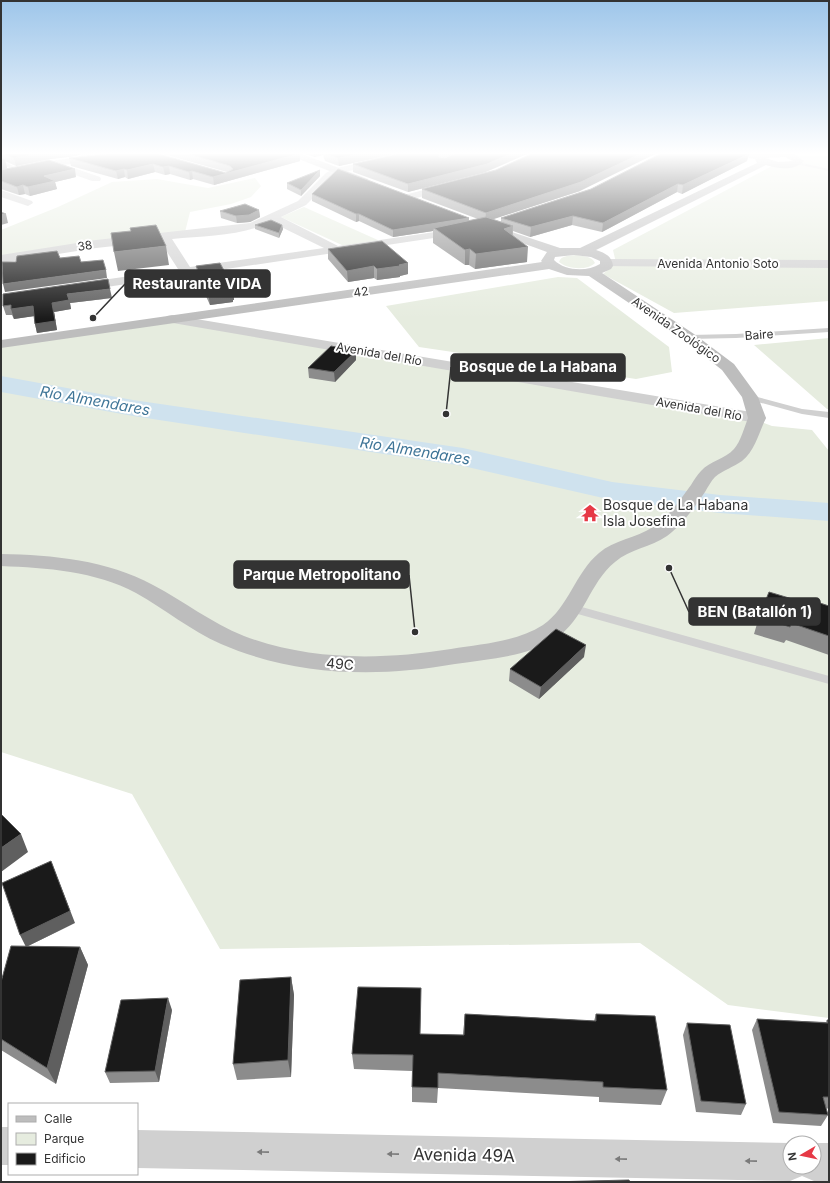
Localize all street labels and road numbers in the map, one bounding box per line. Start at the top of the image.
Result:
street label: 38 [76,237,93,254]
street label: Avenida Antonio Soto [657,256,779,271]
street label: 42 [352,283,369,300]
street label: Avenida Zoológico [629,293,724,366]
street label: Baire [744,326,774,343]
street label: Avenida del Río [335,339,423,368]
street label: Avenida del Río [655,394,743,423]
street label: 49C [325,654,355,673]
street label: Avenida 49A [413,1144,515,1166]

